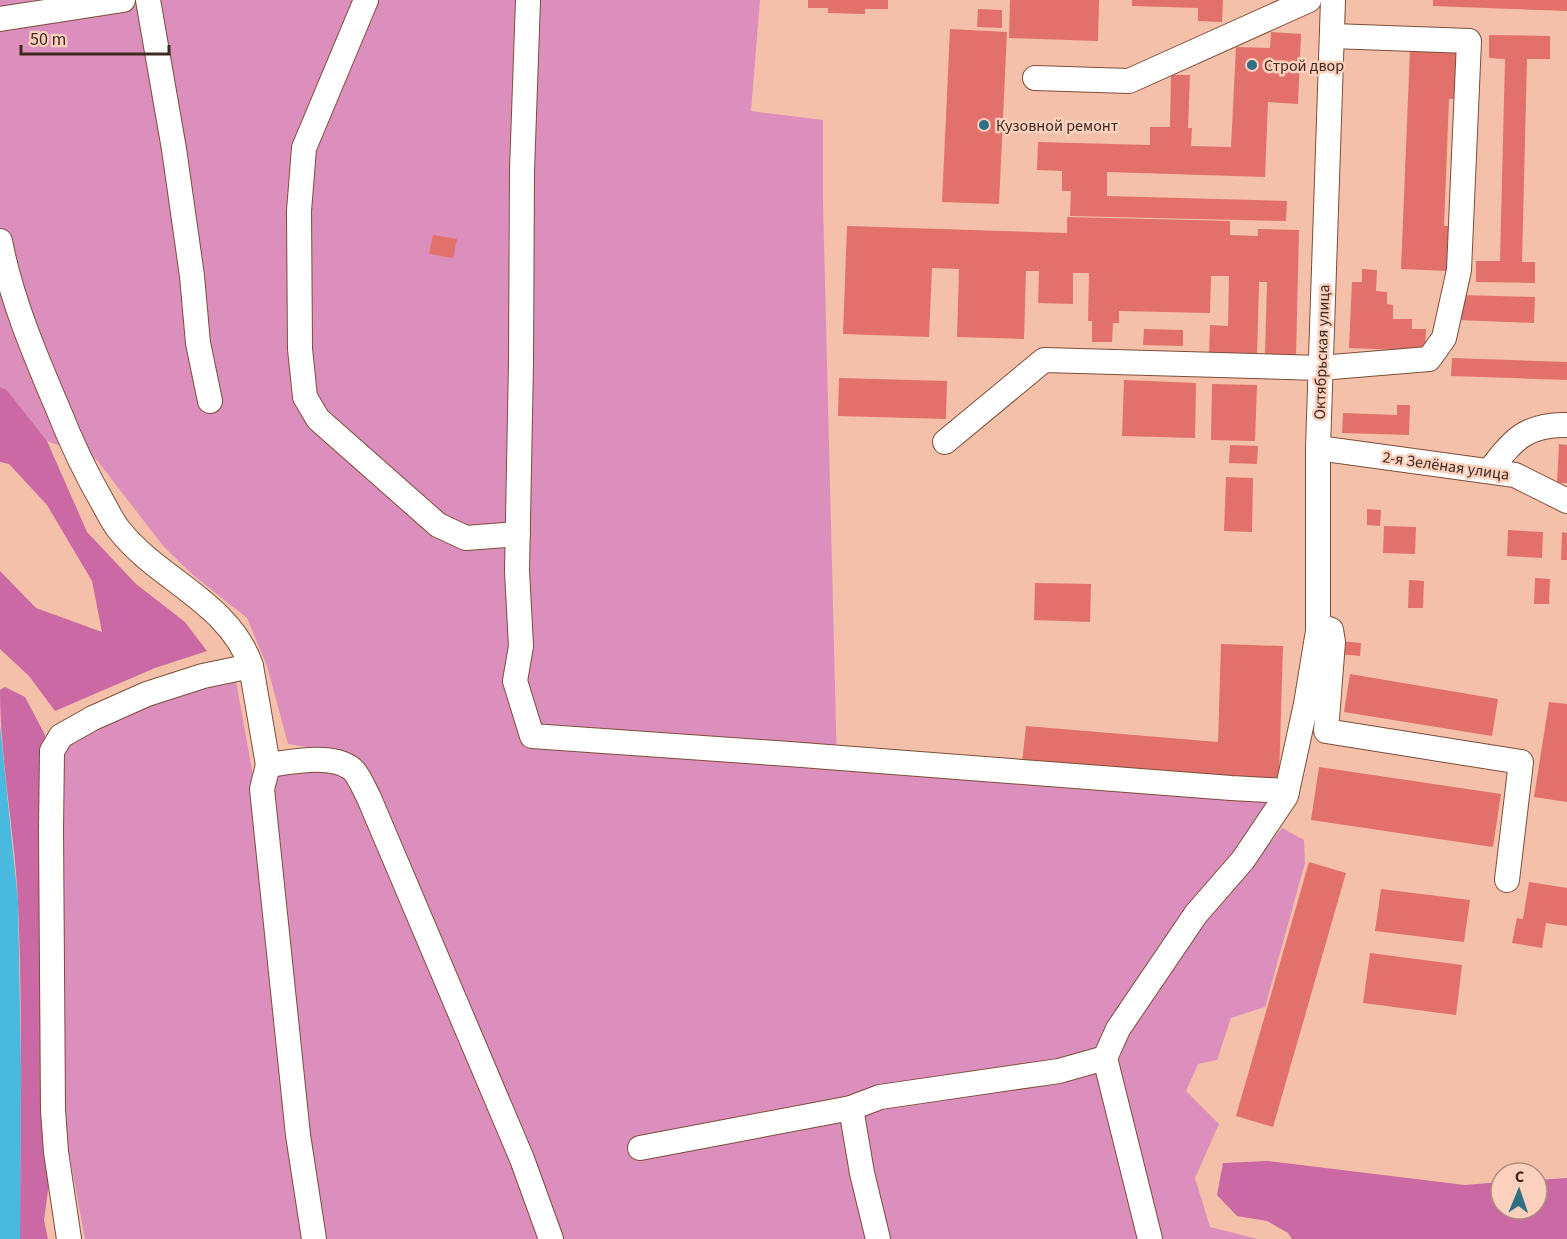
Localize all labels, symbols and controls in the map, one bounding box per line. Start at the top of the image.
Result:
scale bar [21,18,170,56]
text: 50 m [30,27,66,52]
place label: Строй двор [1264,55,1344,77]
marker: Строй двор [1245,58,1259,72]
place label: Кузовной ремонт [996,115,1118,137]
marker: Кузовной ремонт [977,118,991,132]
street label: Октябрьская улица [1309,284,1335,420]
street label: 2-я Зелёная улица [1381,446,1511,486]
north arrow [1489,1161,1549,1221]
text: С [1514,1166,1525,1188]

